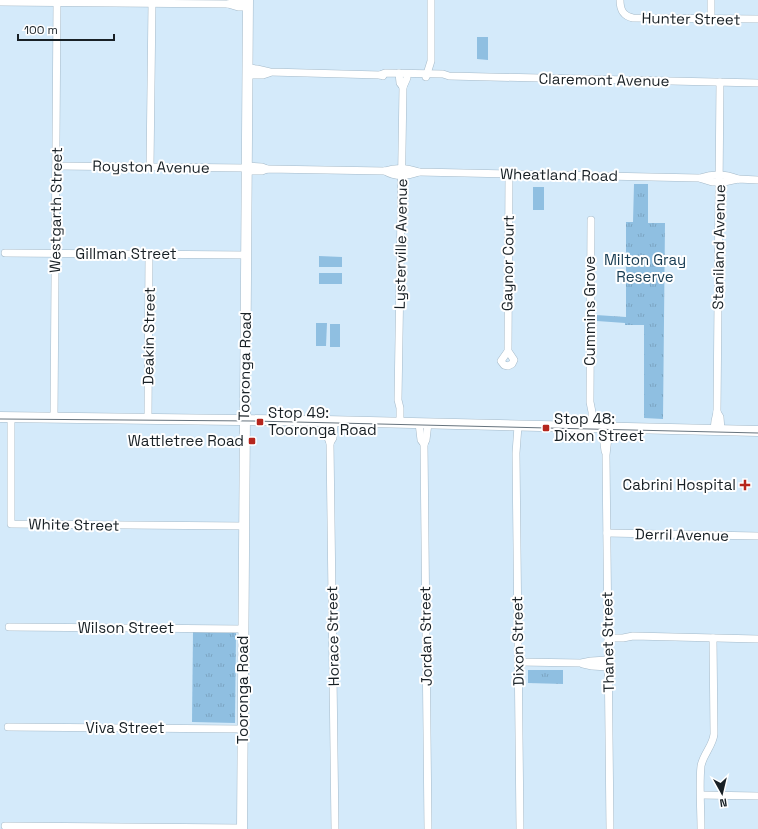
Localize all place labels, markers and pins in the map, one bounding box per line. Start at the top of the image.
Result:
place label: Stop 49: Tooronga Road [268,403,377,439]
place label: Stop 48: Dixon Street [554,409,644,445]
marker: Stop 49: Tooronga Road [255,417,265,427]
marker: Stop 48: Dixon Street [541,423,551,433]
place label: Wattletree Road [128,431,244,450]
marker: Wattletree Road [247,436,257,446]
place label: Cabrini Hospital [623,475,736,494]
marker: Cabrini Hospital [739,479,751,491]

